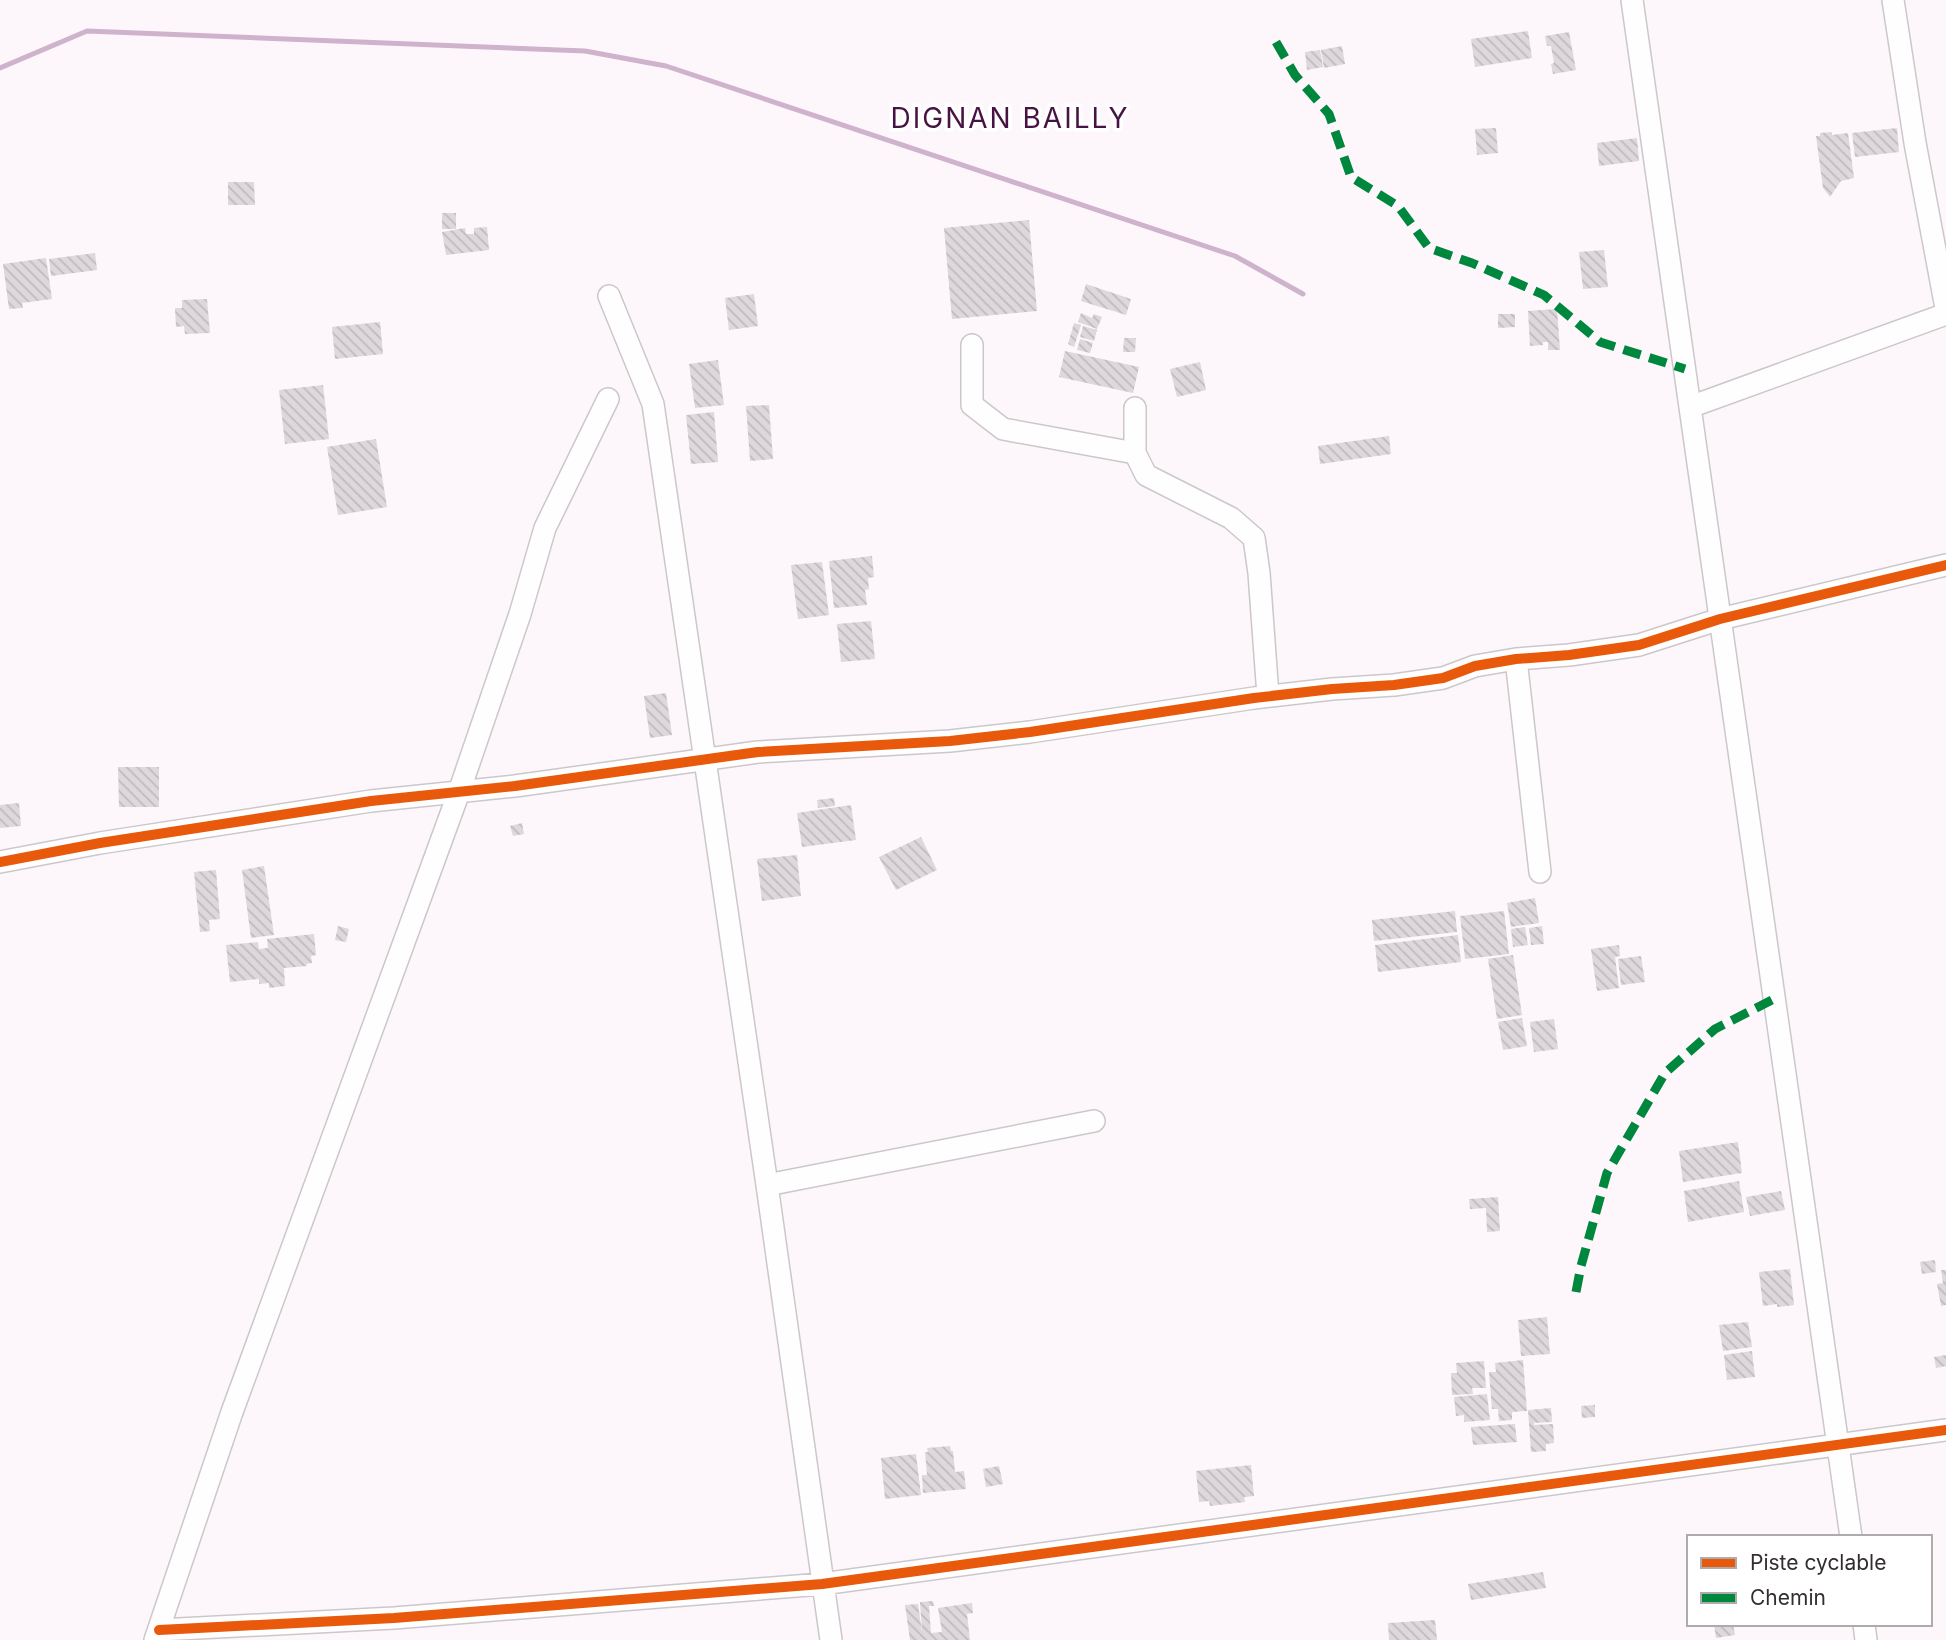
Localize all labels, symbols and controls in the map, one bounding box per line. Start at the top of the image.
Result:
district label: DIGNAN BAILLY [891,101,1129,135]
legend [1687,1535,1932,1626]
text: Piste cyclable [1750,1550,1886,1575]
text: Chemin [1750,1585,1826,1610]

